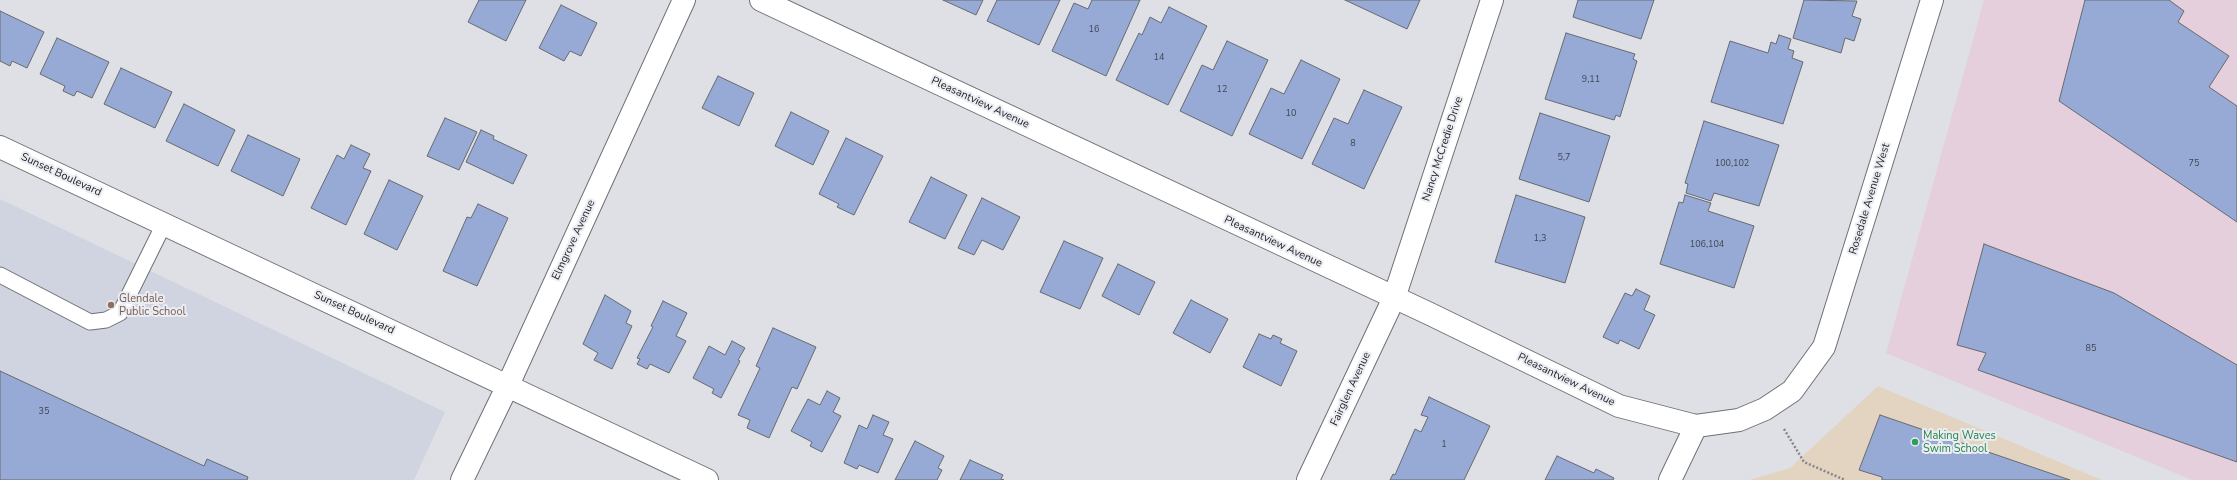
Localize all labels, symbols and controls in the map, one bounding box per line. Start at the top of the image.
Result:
house number: 16 [1089,25,1099,35]
house number: 14 [1154,53,1164,63]
street label: Pleasantview Avenue [929,74,1031,132]
house number: 9,11 [1582,75,1600,85]
house number: 12 [1217,85,1227,95]
street label: Nancy McCredie Drive [1420,95,1466,203]
house number: 10 [1286,109,1296,119]
house number: 8 [1350,139,1356,149]
street label: Rosedale Avenue West [1847,142,1893,256]
street label: Sunset Boulevard [19,151,103,199]
house number: 5,7 [1558,153,1570,163]
house number: 100,102 [1715,159,1749,169]
house number: 75 [2189,159,2199,169]
street label: Elmgrove Avenue [550,198,598,282]
street label: Pleasantview Avenue [1222,213,1324,271]
house number: 1,3 [1534,234,1546,244]
house number: 106,104 [1690,240,1724,250]
street label: Sunset Boulevard [312,289,396,337]
place label: Glendale Public School [119,292,186,318]
marker: Glendale Public School [106,300,116,310]
house number: 85 [2086,344,2096,354]
street label: Fairglen Avenue [1328,350,1374,428]
street label: Pleasantview Avenue [1515,351,1617,409]
house number: 35 [39,407,49,417]
place label: Making Waves Swim School [1923,429,1996,455]
marker: Making Waves Swim School [1910,437,1920,447]
house number: 1 [1441,440,1447,450]

